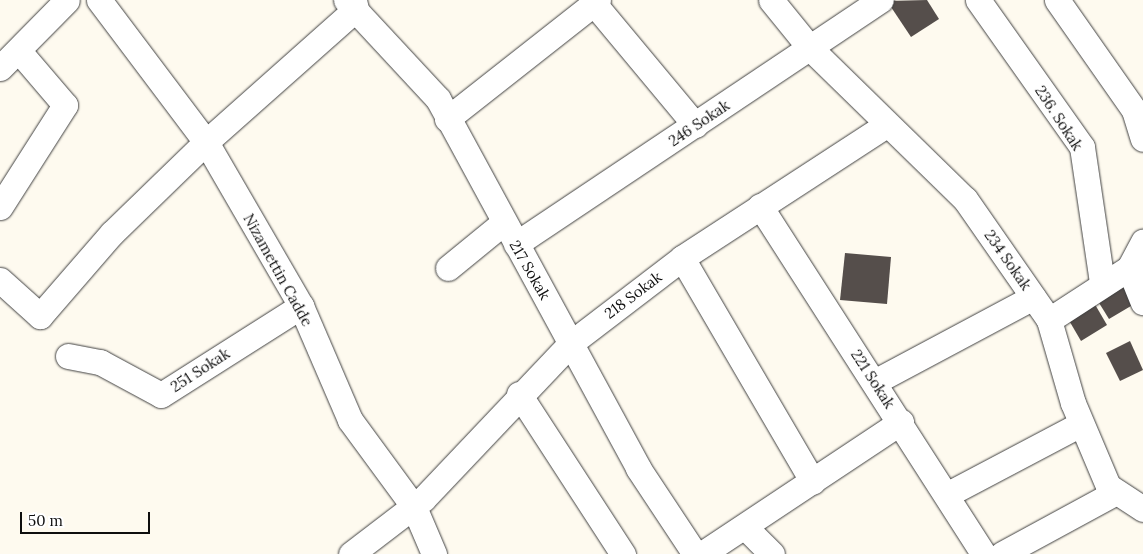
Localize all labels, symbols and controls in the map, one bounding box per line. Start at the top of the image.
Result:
street label: 236. Sokak [1031,82,1087,154]
street label: 246 Sokak [665,96,733,150]
street label: Nizamettin Cadde [240,211,316,329]
street label: 234 Sokak [981,226,1035,294]
street label: 217 Sokak [506,237,554,303]
street label: 218 Sokak [601,268,665,322]
street label: 251 Sokak [167,344,233,396]
street label: 221 Sokak [847,346,899,412]
scale bar [22,502,152,534]
text: 50 m [28,511,63,530]

